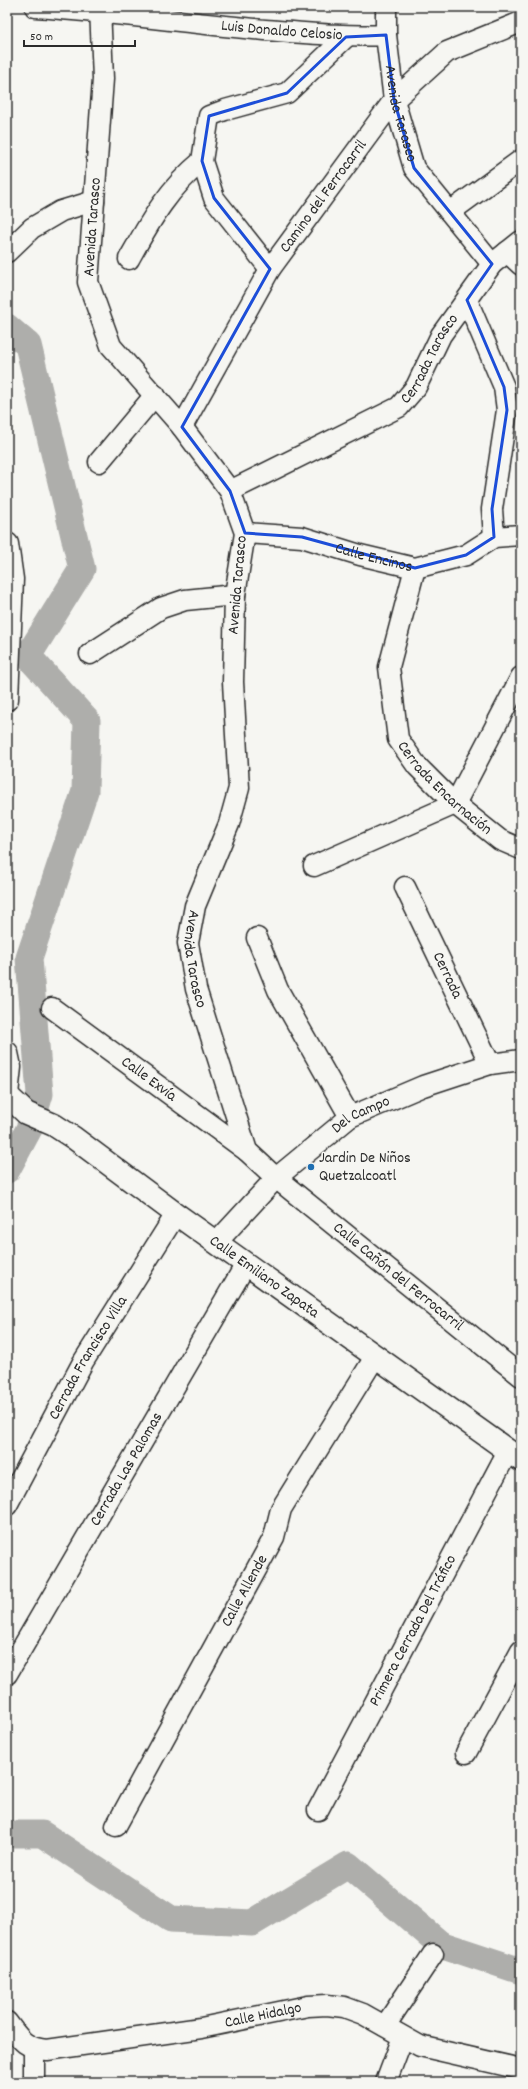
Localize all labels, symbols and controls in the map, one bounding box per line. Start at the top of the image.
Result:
street label: Luis Donaldo Celosio [220,14,343,47]
scale bar [24,22,135,48]
text: 50 m [30,29,53,46]
street label: Avenida Tarasco [378,64,423,165]
street label: Camino del Ferrocarril [274,135,373,258]
street label: Avenida Tarasco [78,177,108,277]
street label: Cerrada Tarasco [395,309,464,409]
street label: Avenida Tarasco [222,535,254,635]
street label: Calle Encinos [332,536,415,579]
street label: Cerrada Encarnación [391,736,497,841]
street label: Avenida Tarasco [177,908,213,1011]
street label: Cerrada [426,948,469,1003]
street label: Calle Exvía [116,1051,182,1107]
street label: Del Campo [326,1090,394,1139]
place label: Jardin De Niños Quetzalcoatl [319,1147,411,1188]
marker: Jardin De Niños Quetzalcoatl [306,1162,316,1172]
street label: Calle Cañón del Ferrocarril [328,1217,469,1337]
street label: Calle Emiliano Zapata [204,1230,324,1324]
street label: Cerrada Francisco Villa [43,1291,134,1424]
street label: Cerrada Las Palomas [84,1408,169,1531]
street label: Calle Allende [215,1551,274,1631]
street label: Primera Cerrada Del Tráfico [363,1551,463,1710]
street label: Calle Hidalgo [223,1996,304,2034]

